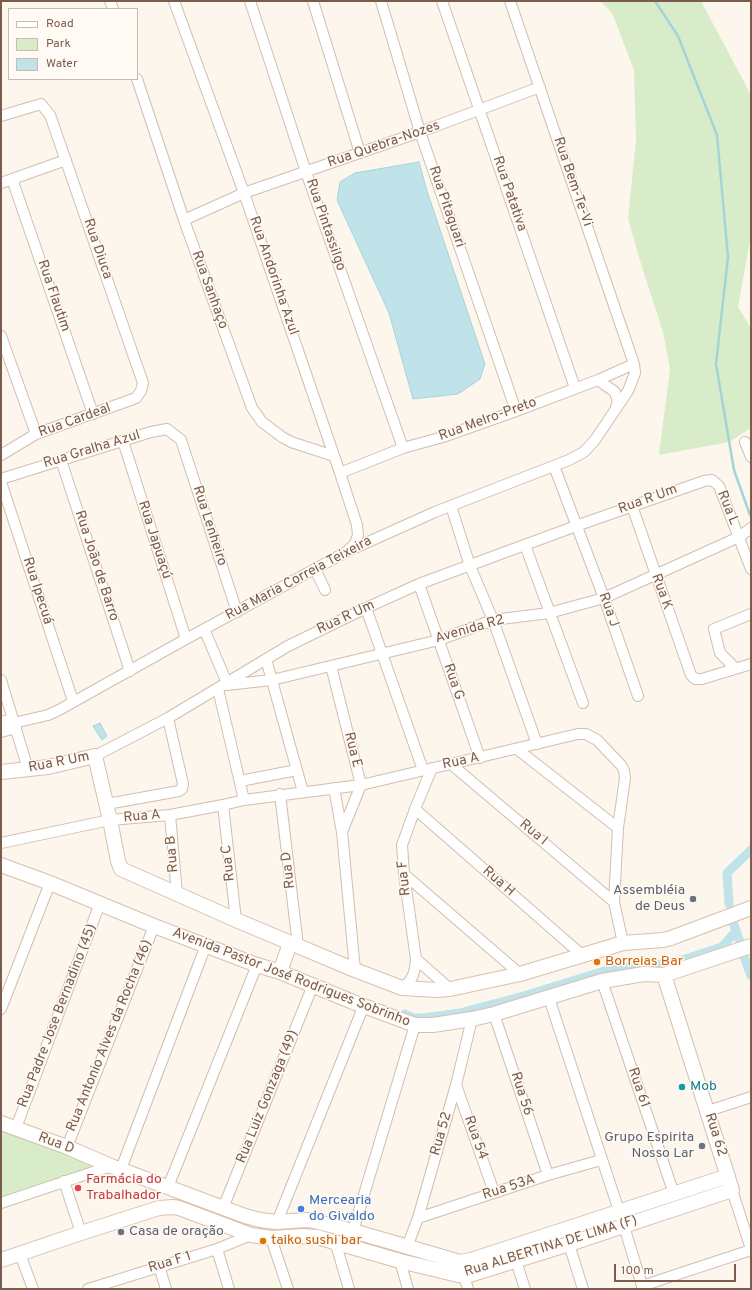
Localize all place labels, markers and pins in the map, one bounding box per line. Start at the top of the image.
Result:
place label: Assembléia de Deus [613,883,685,916]
marker: Assembléia de Deus [688,894,698,904]
place label: Borreias Bar [605,954,683,970]
marker: Borreias Bar [592,957,602,967]
place label: Mob [690,1079,717,1095]
marker: Mob [677,1082,687,1092]
place label: Grupo Espirita Nosso Lar [604,1130,694,1162]
marker: Grupo Espirita Nosso Lar [697,1141,707,1151]
place label: Farmácia do Trabalhador [86,1172,162,1204]
marker: Farmácia do Trabalhador [73,1183,83,1193]
place label: Mercearia do Givaldo [309,1193,375,1226]
marker: Mercearia do Givaldo [296,1204,306,1214]
place label: Casa de oração [129,1224,224,1240]
marker: Casa de oração [116,1227,126,1237]
place label: taiko sushi bar [271,1233,362,1249]
marker: taiko sushi bar [258,1236,268,1246]

